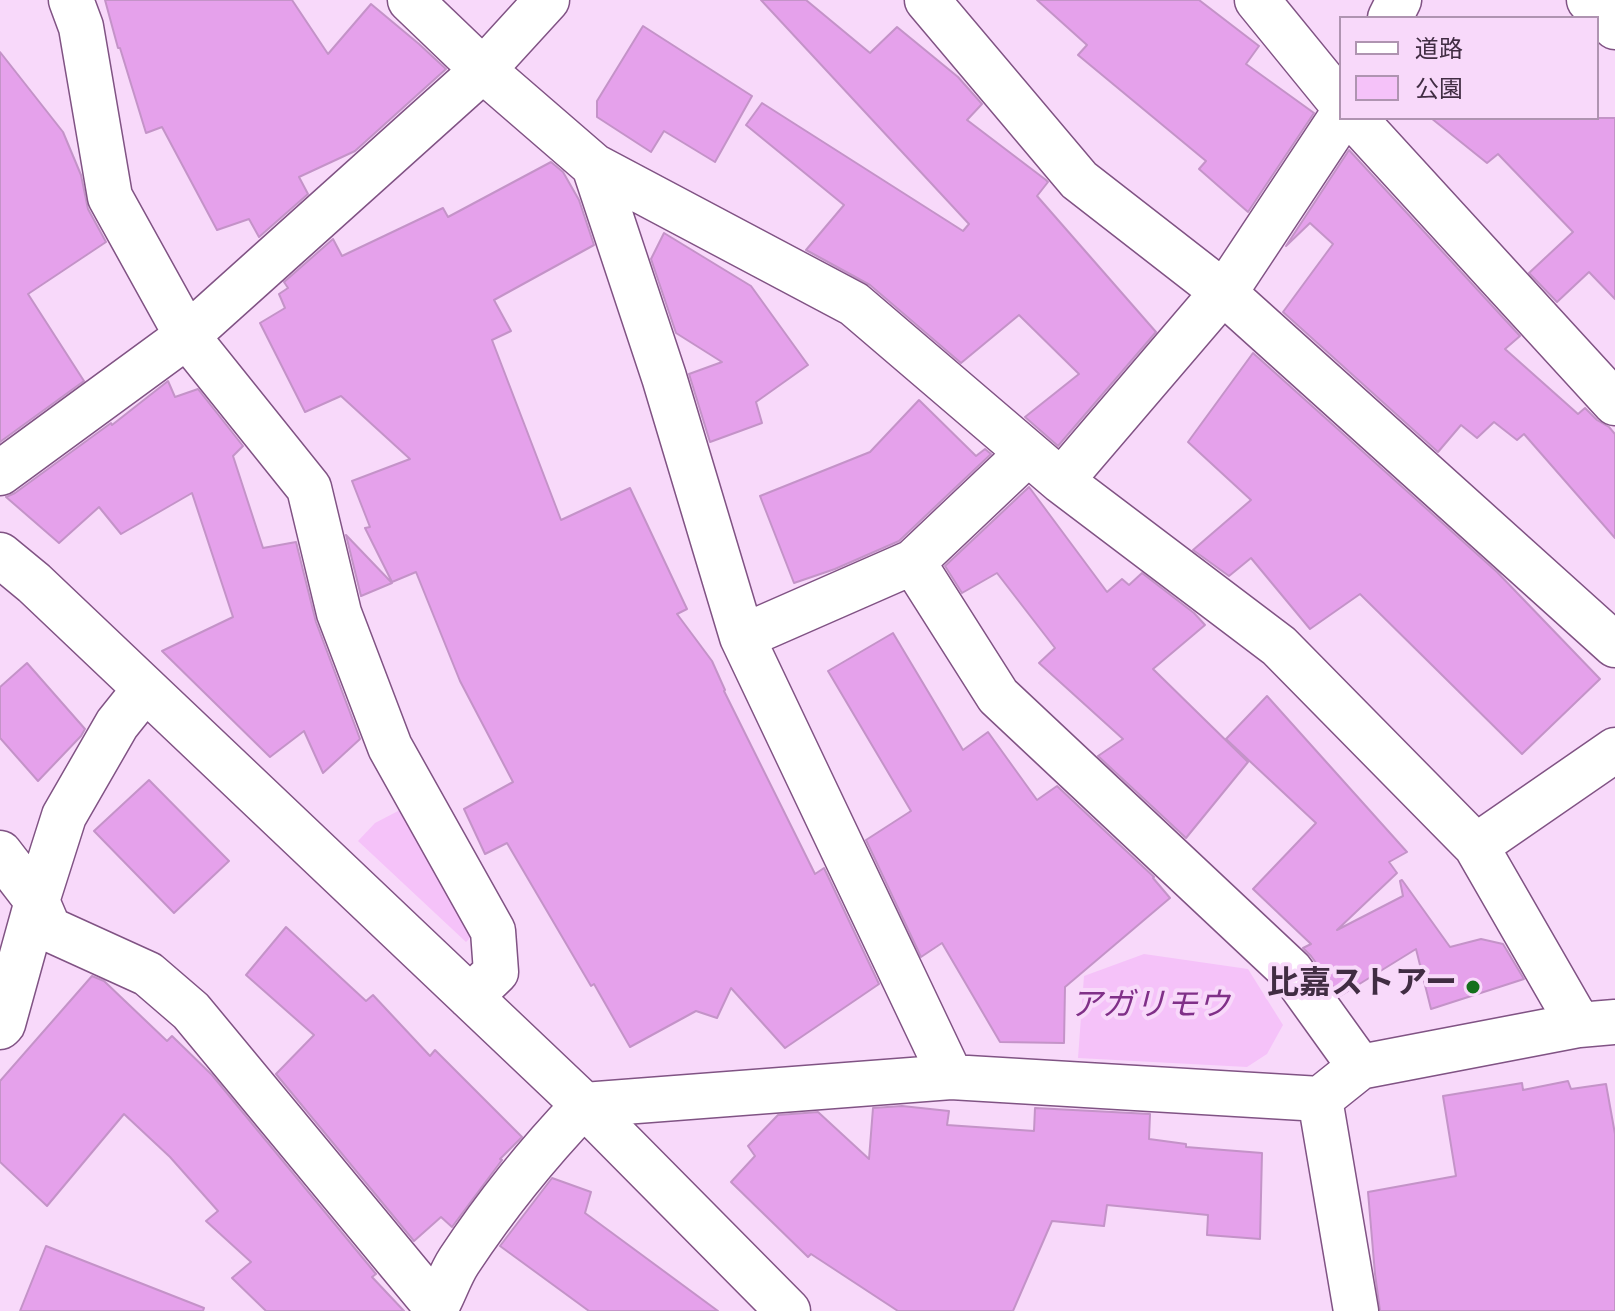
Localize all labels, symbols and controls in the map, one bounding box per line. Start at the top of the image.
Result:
legend [1339,16,1599,120]
text: 道路 [1415,32,1463,68]
text: 公園 [1415,72,1463,108]
place label: 比嘉ストアー [1267,968,1457,1006]
marker: 比嘉ストアー [1464,978,1482,996]
park label: アガリモウ [1070,990,1230,1028]

